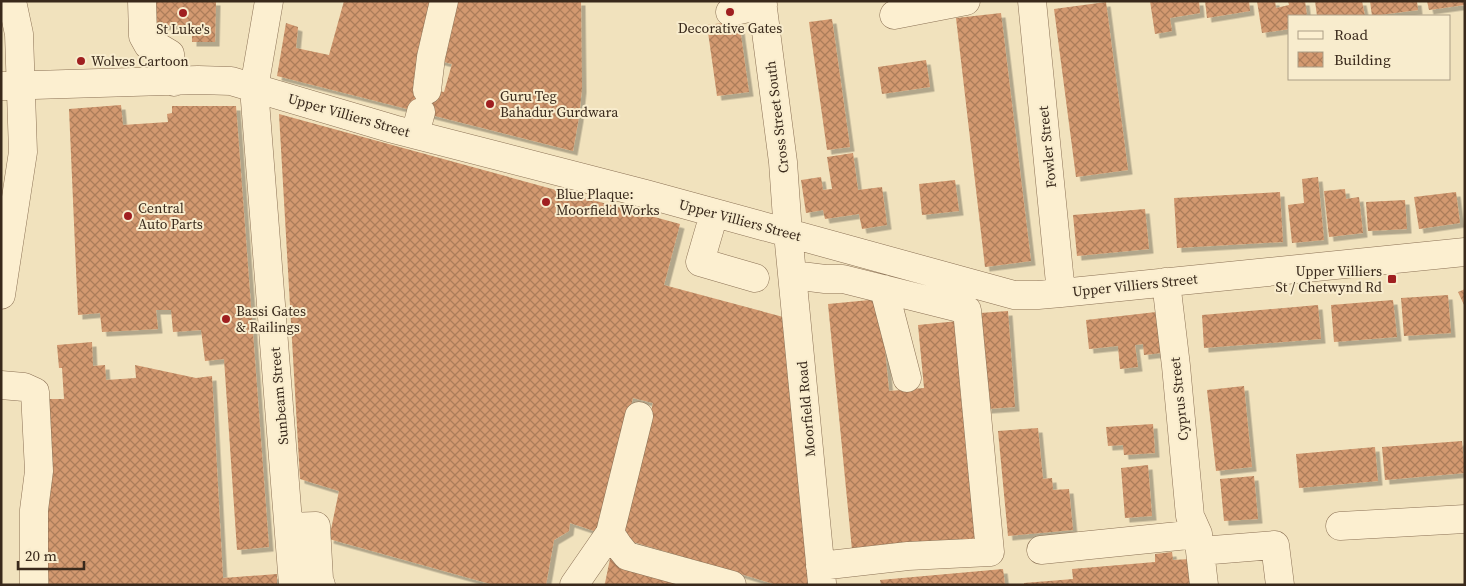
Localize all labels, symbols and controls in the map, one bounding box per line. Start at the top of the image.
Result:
marker: Decorative Gates [724,6,736,18]
marker: St Luke's [177,7,189,19]
legend [1288,15,1451,80]
place label: Decorative Gates [678,18,782,38]
place label: St Luke's [156,19,210,39]
text: Road [1334,24,1368,45]
text: Building [1334,49,1391,70]
place label: Wolves Cartoon [91,51,189,71]
marker: Wolves Cartoon [75,55,87,67]
street label: Cross Street South [760,60,794,174]
place label: Guru Teg Bahadur Gurdwara [500,86,619,122]
street label: Upper Villiers Street [286,88,413,142]
marker: Guru Teg Bahadur Gurdwara [484,98,496,110]
street label: Fowler Street [1033,105,1061,189]
place label: Blue Plaque: Moorfield Works [556,184,660,220]
street label: Upper Villiers Street [677,194,804,246]
marker: Blue Plaque: Moorfield Works [540,196,552,208]
place label: Central Auto Parts [138,198,203,234]
marker: Central Auto Parts [122,210,134,222]
place label: Upper Villiers St / Chetwynd Rd [1276,261,1382,297]
street label: Upper Villiers Street [1071,268,1199,302]
marker: Upper Villiers St / Chetwynd Rd [1386,273,1398,285]
place label: Bassi Gates & Railings [236,301,306,337]
marker: Bassi Gates & Railings [220,313,232,325]
street label: Sunbeam Street [265,346,293,446]
street label: Cyprus Street [1165,356,1193,442]
street label: Moorfield Road [792,360,820,458]
scale bar [18,538,84,570]
text: 20 m [25,545,57,566]

